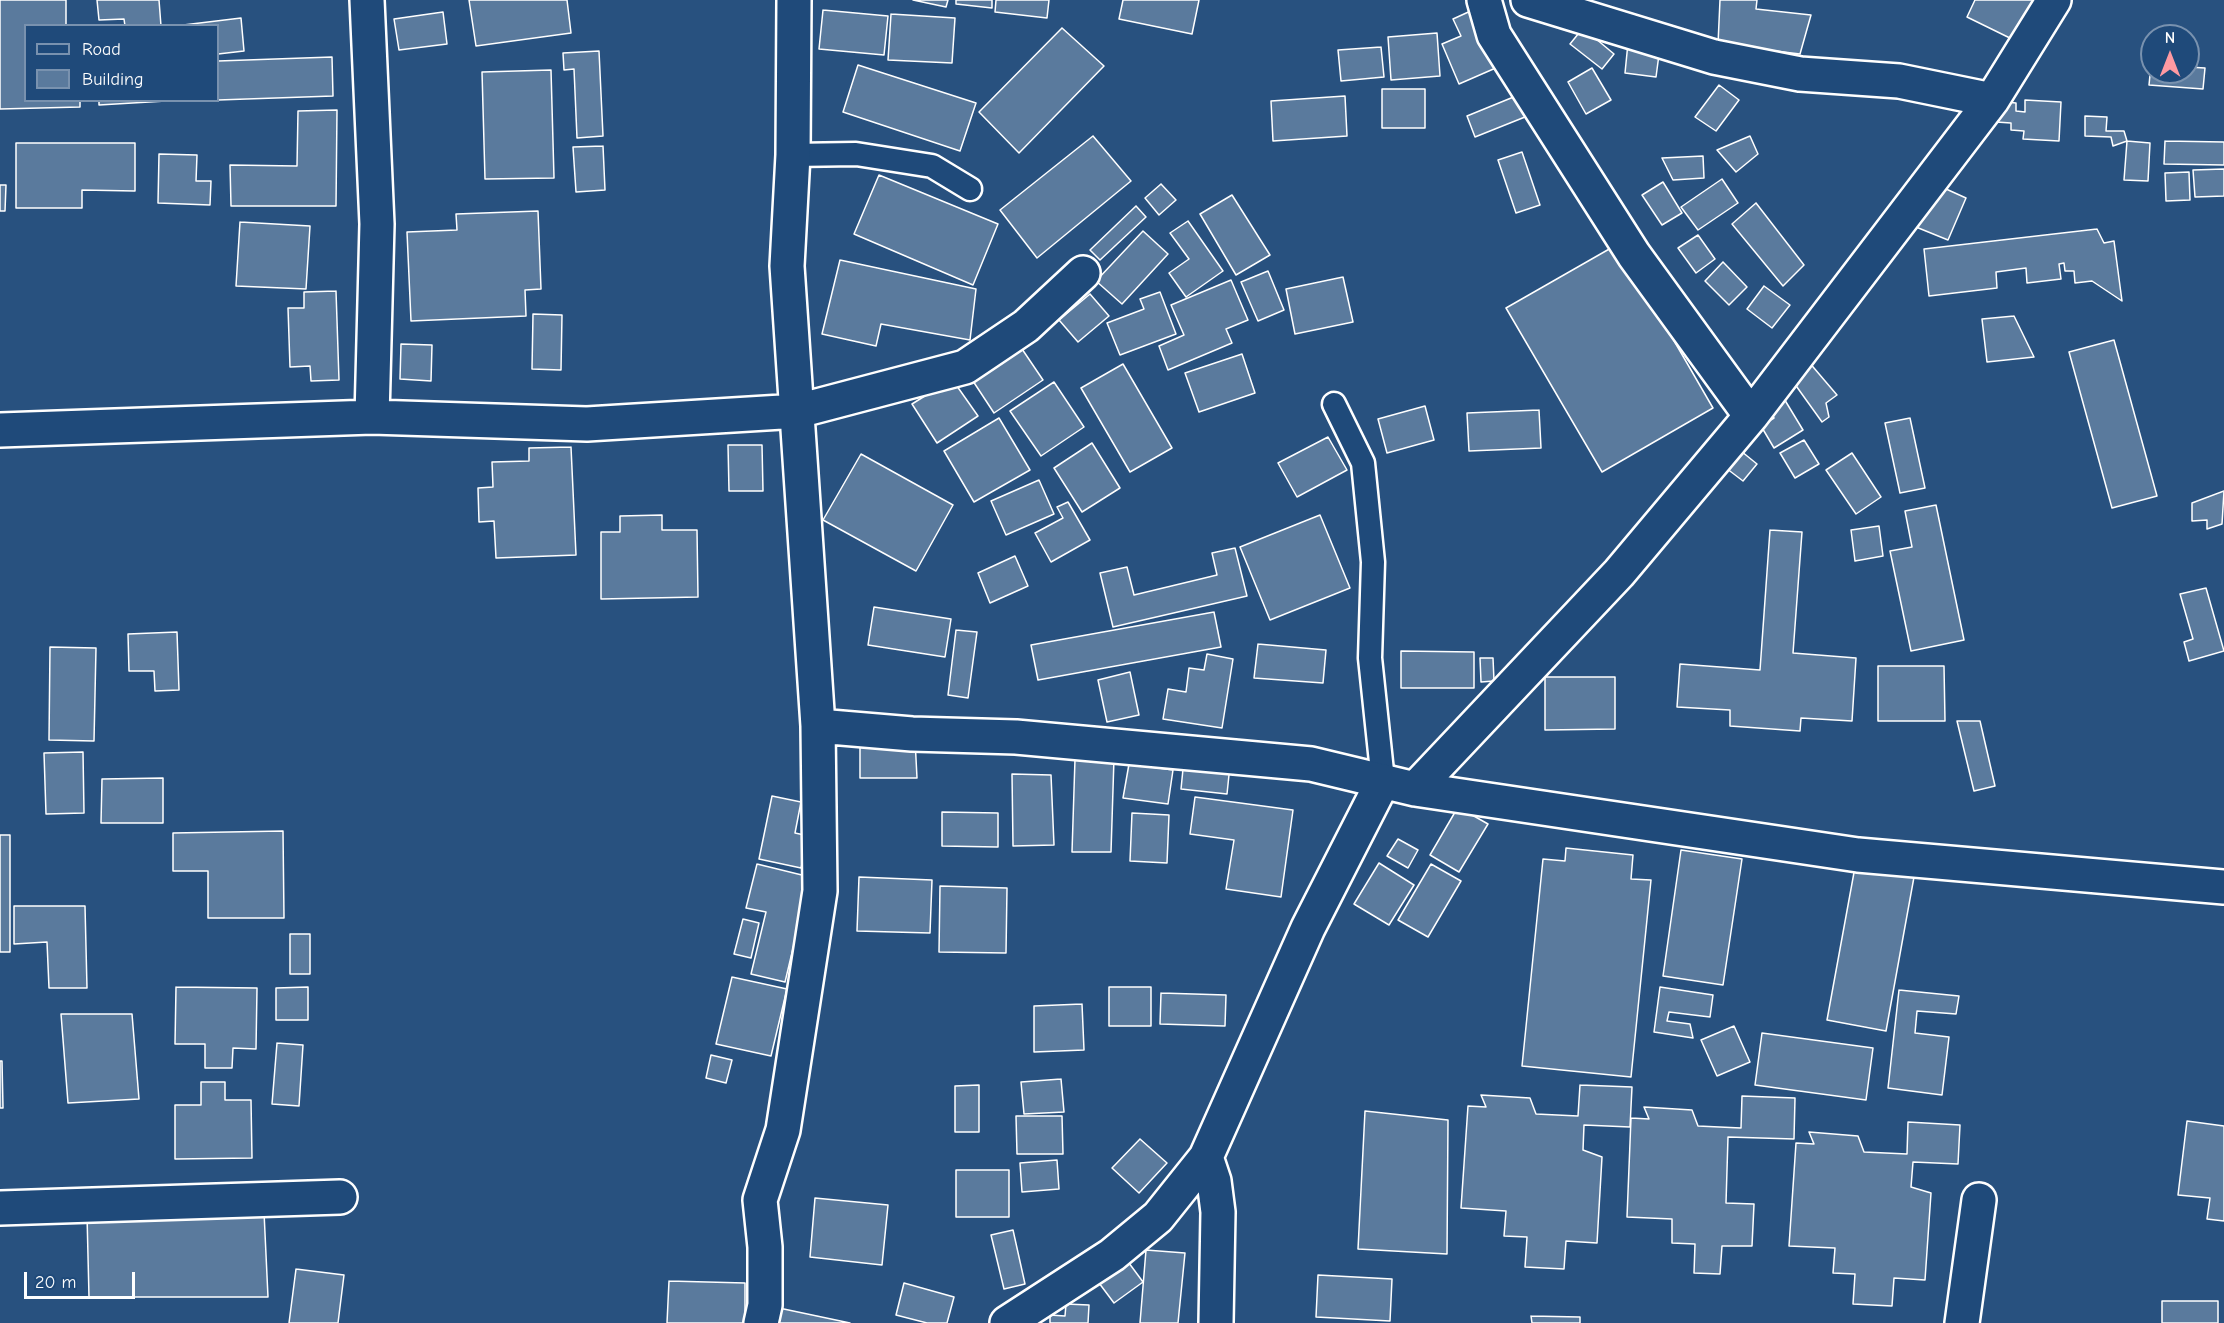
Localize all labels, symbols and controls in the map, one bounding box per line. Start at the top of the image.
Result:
legend [24,24,219,102]
north arrow [2140,24,2200,84]
text: N [2165,29,2175,47]
text: Road [82,39,121,60]
text: Building [82,69,144,90]
scale bar [27,1260,138,1298]
text: 20 m [35,1272,76,1293]

